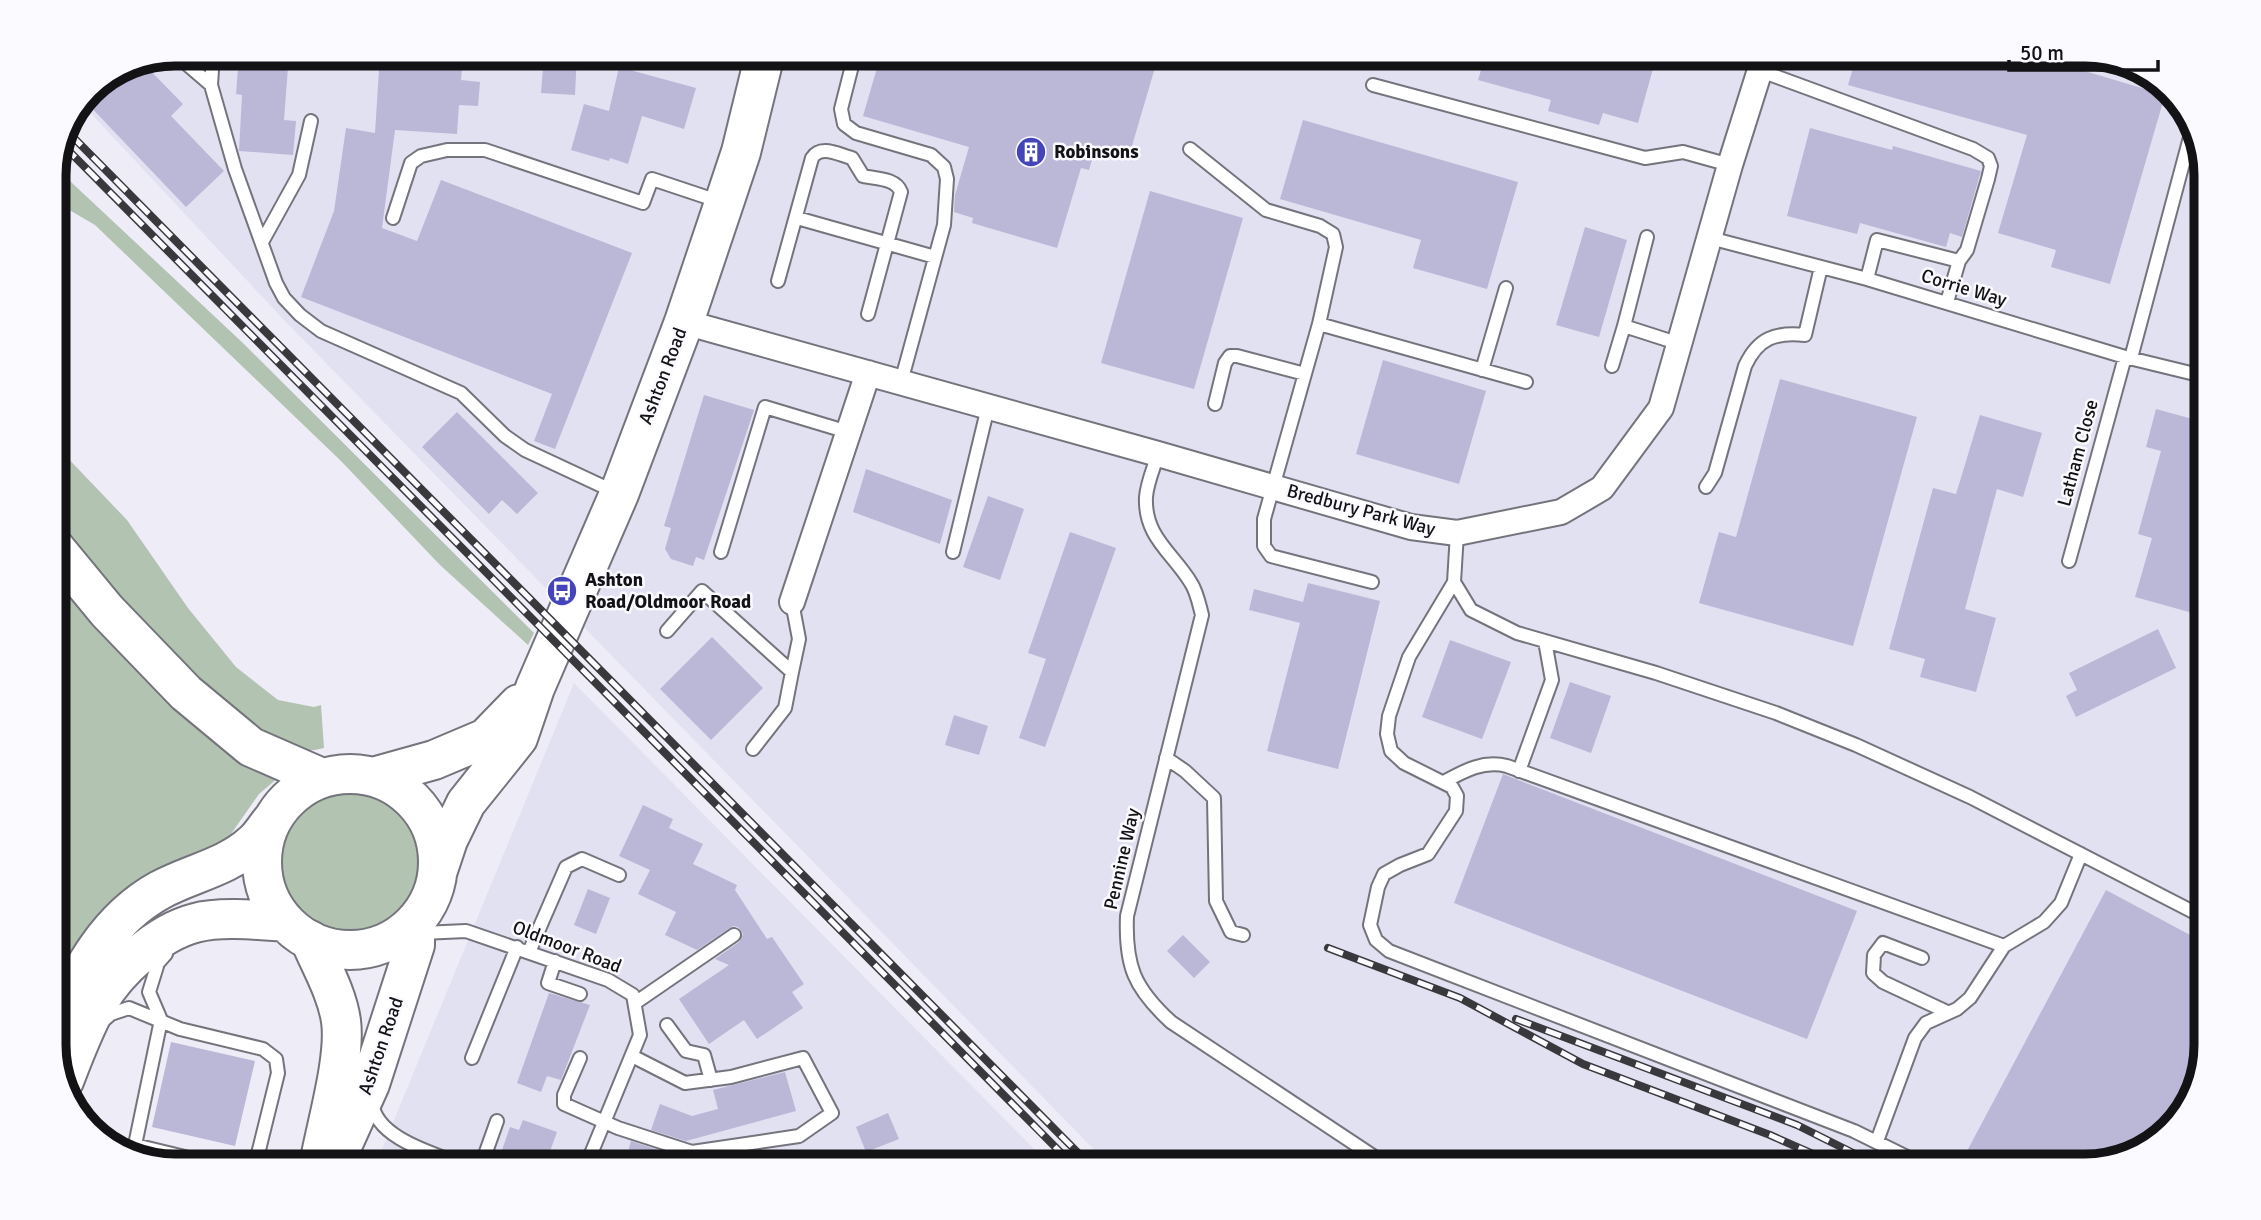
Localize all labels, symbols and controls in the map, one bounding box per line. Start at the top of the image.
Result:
scale bar [2009,28,2158,72]
text: 50 m [2020,40,2064,66]
building icon: Robinsons [1014,135,1048,169]
place label: Robinsons [1054,140,1139,164]
street label: Corrie Way [1918,264,2010,312]
street label: Ashton Road [634,324,692,428]
street label: Latham Close [2052,397,2104,509]
street label: Bredbury Park Way [1284,479,1438,541]
place label: Ashton Road/Oldmoor Road [585,568,751,614]
bus stop icon: Ashton Road/Oldmoor Road [545,574,579,608]
street label: Pennine Way [1099,806,1145,912]
street label: Oldmoor Road [509,915,625,979]
street label: Ashton Road [353,994,409,1098]

